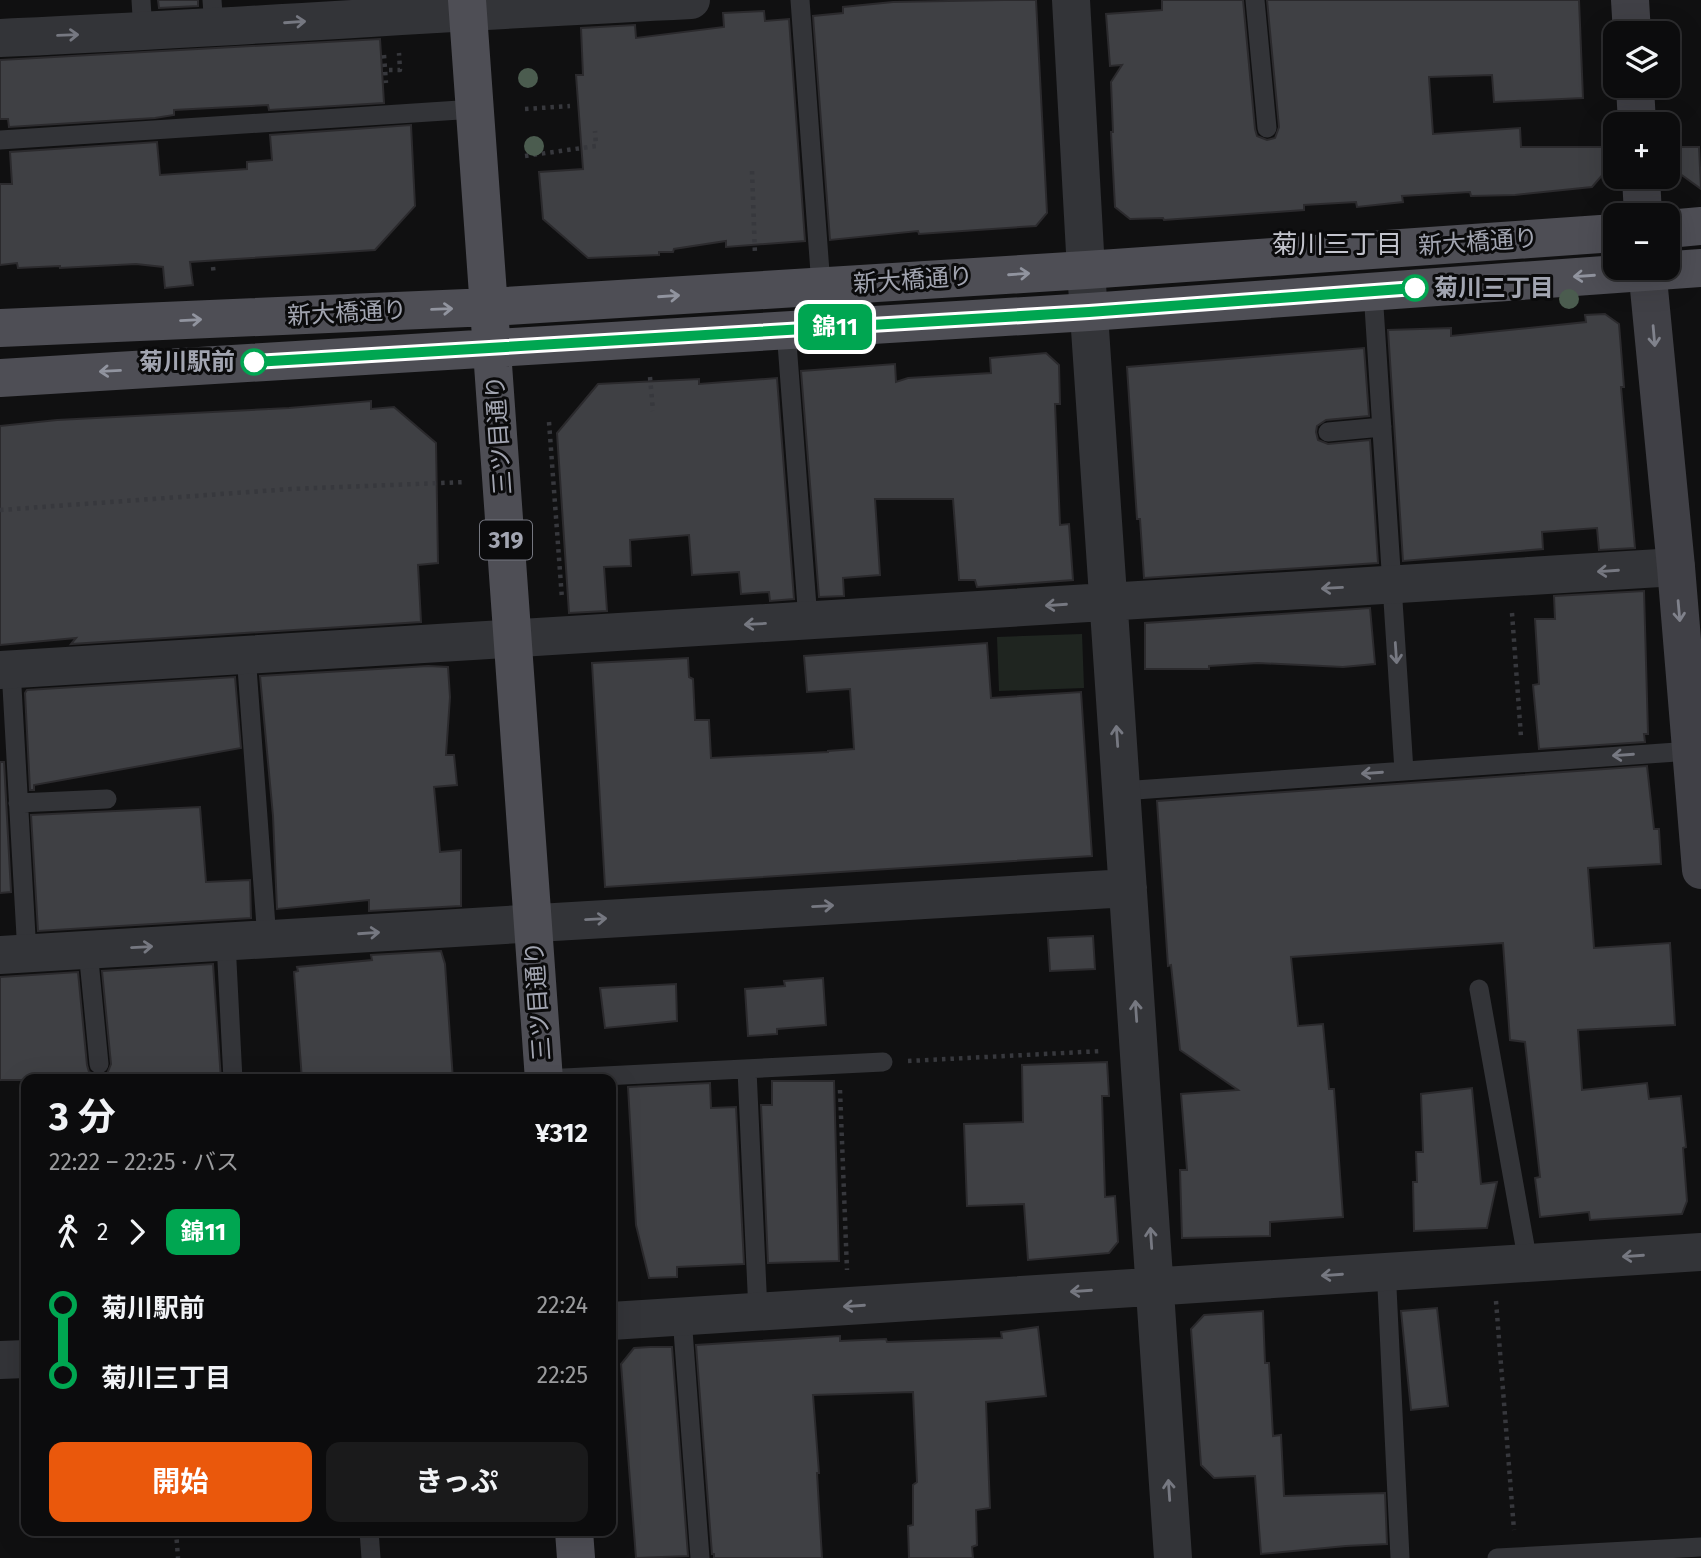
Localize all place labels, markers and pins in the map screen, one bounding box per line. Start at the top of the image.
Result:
place label: 菊川三丁目 [1434,274,1554,302]
marker: 菊川三丁目 [1402,275,1428,301]
place label: 菊川駅前 [139,348,235,376]
marker: 菊川駅前 [241,349,267,375]

